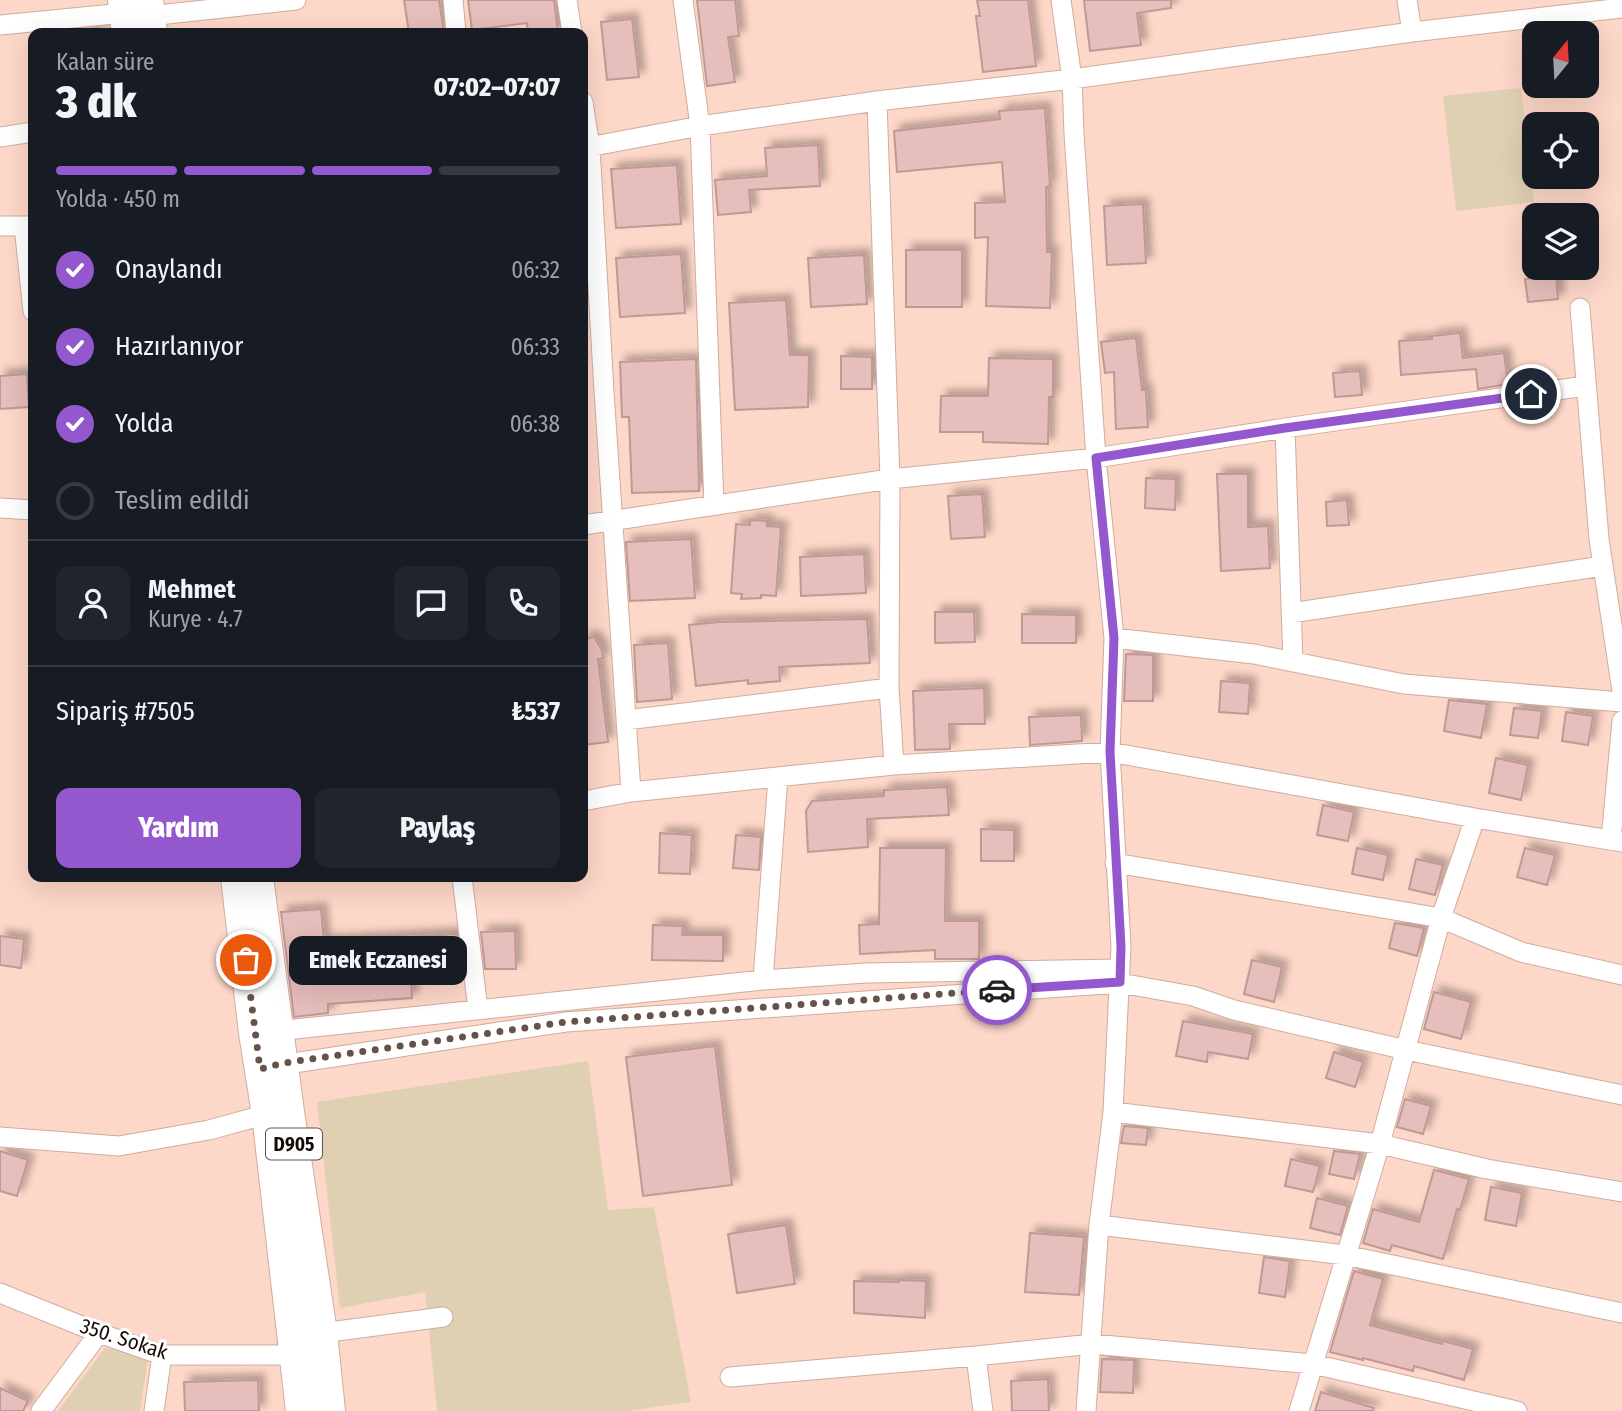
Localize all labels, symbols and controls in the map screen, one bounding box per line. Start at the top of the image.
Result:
north arrow [1522,21,1600,98]
map controls [1522,21,1599,280]
text: Kalan süre [56,48,154,76]
text: 07:02–07:07 [434,72,560,103]
text: 3 dk [56,74,136,129]
button: locate [1522,112,1599,189]
text: Yolda · 450 m [56,185,180,213]
button: layers [1522,203,1599,280]
icon: check [56,251,94,289]
text: Onaylandı [115,254,223,285]
text: 06:32 [511,256,560,284]
icon: check [56,328,94,366]
text: Hazırlanıyor [115,331,243,362]
text: 06:33 [511,333,560,361]
pin [1501,364,1561,424]
icon: home [1512,375,1550,413]
icon: check [56,405,94,443]
text: Yolda [115,408,174,439]
text: 06:38 [510,410,560,438]
text: Teslim edildi [115,485,250,516]
button: person [56,566,130,640]
button: chat [394,566,468,640]
button: phone [486,566,560,640]
text: Mehmet [148,574,236,605]
text: Kurye · 4.7 [148,605,243,633]
text: Sipariş #7505 [56,696,195,727]
text: ₺537 [511,696,560,727]
button: Yardım [56,788,301,868]
button: Paylaş [315,788,560,868]
pin [216,930,276,990]
callout: Emek Eczanesi [288,936,466,984]
icon: bag [227,941,265,979]
text: Emek Eczanesi [309,946,447,974]
courier [962,955,1032,1025]
icon: car [978,971,1016,1009]
road number: D905 [266,1128,322,1160]
street label: 350. Sokak [77,1313,171,1365]

